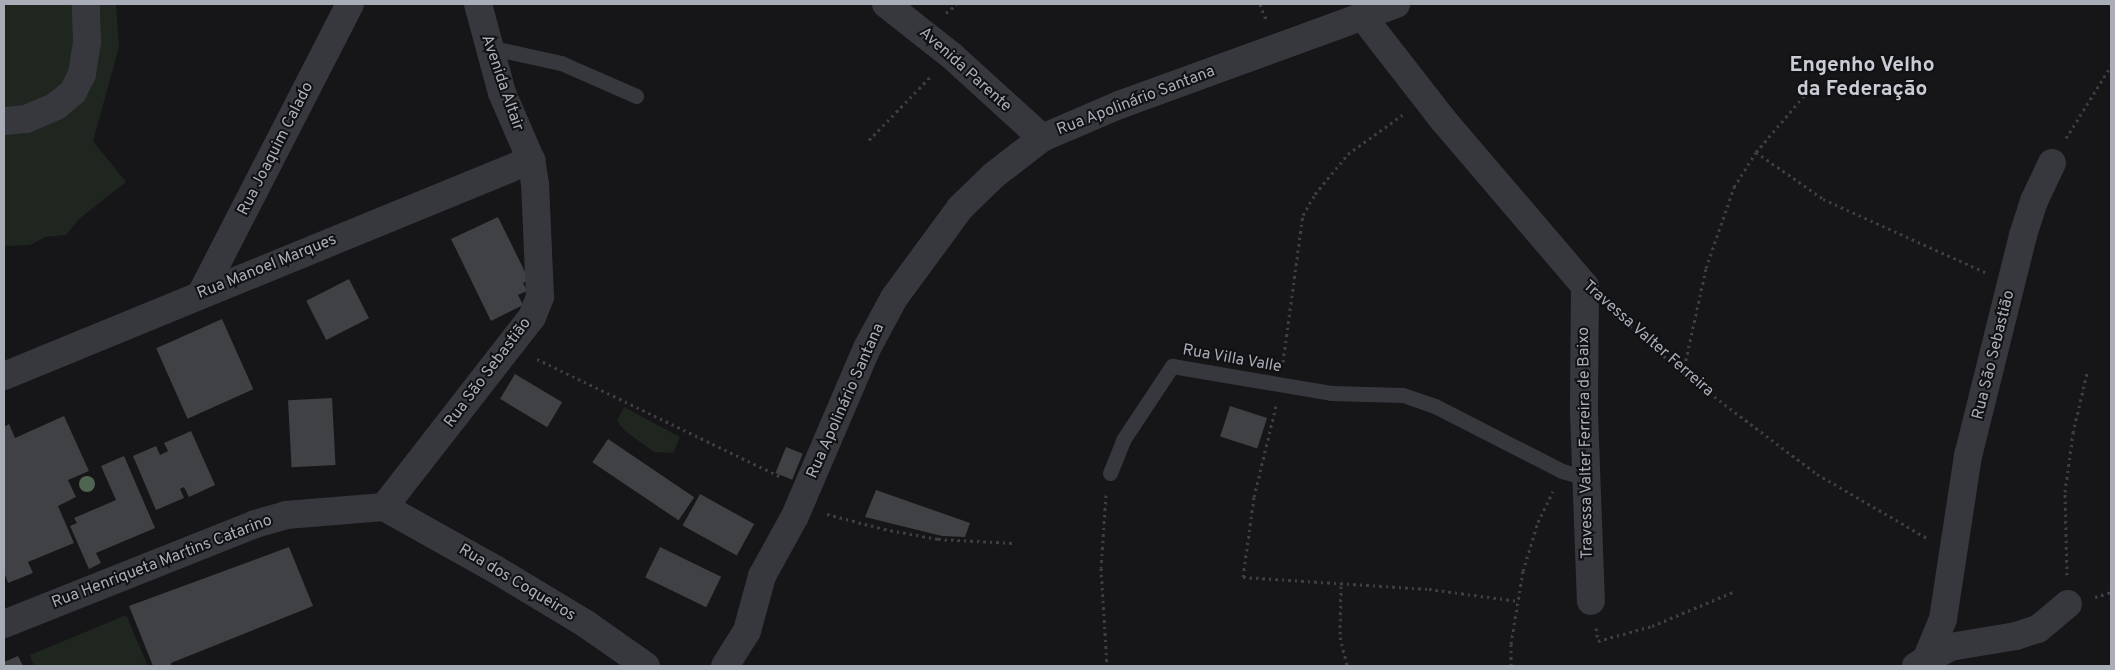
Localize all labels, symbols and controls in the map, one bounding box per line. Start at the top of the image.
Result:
street label: Avenida Parente [915,24,1015,116]
street label: Avenida Altair [477,32,527,134]
district label: Engenho Velho da Federação [1789,53,1935,103]
street label: Rua Apolinário Santana [1054,62,1218,140]
street label: Rua Joaquim Calado [234,79,318,219]
street label: Rua Manoel Marques [195,230,339,304]
street label: Travessa Valter Ferreira [1578,277,1718,401]
street label: Rua São Sebastião [1969,288,2019,422]
street label: Rua São Sebastião [440,314,536,432]
street label: Rua Apolinário Santana [803,320,889,482]
street label: Travessa Valter Ferreira de Baixo [1574,326,1598,560]
street label: Rua Villa Valle [1180,341,1284,377]
street label: Rua Henriqueta Martins Catarino [49,511,275,613]
street label: Rua dos Coqueiros [455,541,579,625]

